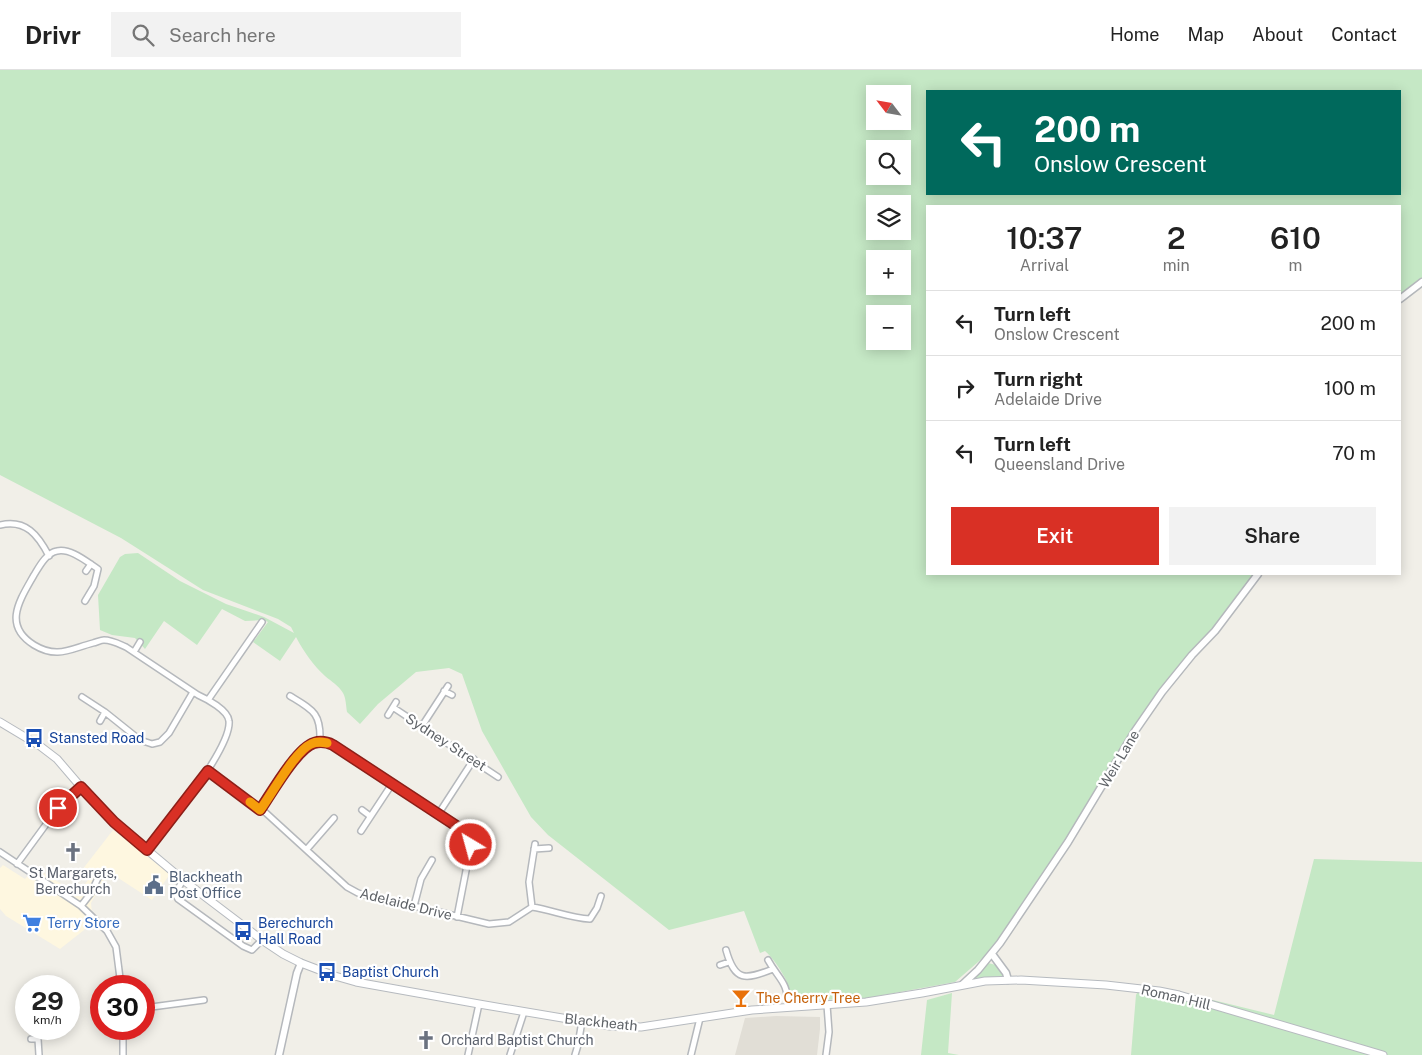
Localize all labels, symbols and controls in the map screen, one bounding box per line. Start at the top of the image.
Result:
search box [111,12,461,57]
text: Drivr [25,21,81,49]
icon: search [129,21,157,49]
text: Search here [169,24,276,46]
text: Home [1110,24,1160,45]
text: Map [1188,24,1224,45]
text: About [1252,24,1303,45]
text: Contact [1331,24,1397,45]
north arrow [866,85,911,130]
map controls [866,85,911,350]
text: 200 m [1034,109,1140,150]
icon: left [951,110,1016,175]
button: search [866,140,911,185]
text: Onslow Crescent [1034,151,1207,177]
button: layers [866,195,911,240]
text: 10:37 [1006,220,1083,256]
text: 2 [1167,220,1186,256]
text: 610 [1270,220,1321,256]
button: + [866,250,911,295]
text: Arrival [1020,256,1069,275]
text: min [1163,256,1190,275]
text: m [1289,256,1302,275]
text: Turn left [994,303,1071,325]
button: − [866,305,911,350]
icon: left [951,309,979,337]
text: 200 m [1320,312,1376,334]
text: Onslow Crescent [994,325,1120,344]
text: Turn right [994,368,1083,390]
icon: right [951,374,979,402]
text: 100 m [1324,377,1376,399]
text: Adelaide Drive [994,390,1102,409]
text: Turn left [994,433,1071,455]
icon: left [951,439,979,467]
text: 70 m [1332,442,1376,464]
text: Queensland Drive [994,455,1125,474]
button: Exit [951,507,1159,565]
button: Share [1169,507,1376,565]
street label: Sydney Street [403,710,489,774]
bus stop icon: Stansted Road [23,727,45,749]
street label: Weir Lane [1095,727,1143,791]
place label: Stansted Road [49,730,144,746]
pin [37,787,79,829]
icon: arrive [44,794,72,822]
position arrow [444,818,496,870]
church icon: St Margarets, Berechurch [62,841,84,863]
place label: St Margarets, Berechurch [29,865,117,897]
place label: Blackheath Post Office [169,869,243,901]
public building icon: Blackheath Post Office [143,874,165,896]
street label: Adelaide Drive [358,885,454,923]
supermarket icon: Terry Store [21,912,43,934]
place label: Terry Store [47,915,120,931]
place label: Berechurch Hall Road [258,915,333,947]
bus stop icon: Berechurch Hall Road [232,920,254,942]
bus stop icon: Baptist Church [316,961,338,983]
place label: Baptist Church [342,964,439,980]
speed limit sign: 30 [90,975,155,1040]
street label: Roman Hill [1140,981,1212,1013]
text: 29 [31,986,64,1016]
bar icon: The Cherry Tree [730,987,752,1009]
place label: The Cherry Tree [756,990,860,1006]
street label: Blackheath [564,1010,638,1034]
text: km/h [33,1013,62,1027]
church icon: Orchard Baptist Church [415,1029,437,1051]
place label: Orchard Baptist Church [441,1032,594,1048]

